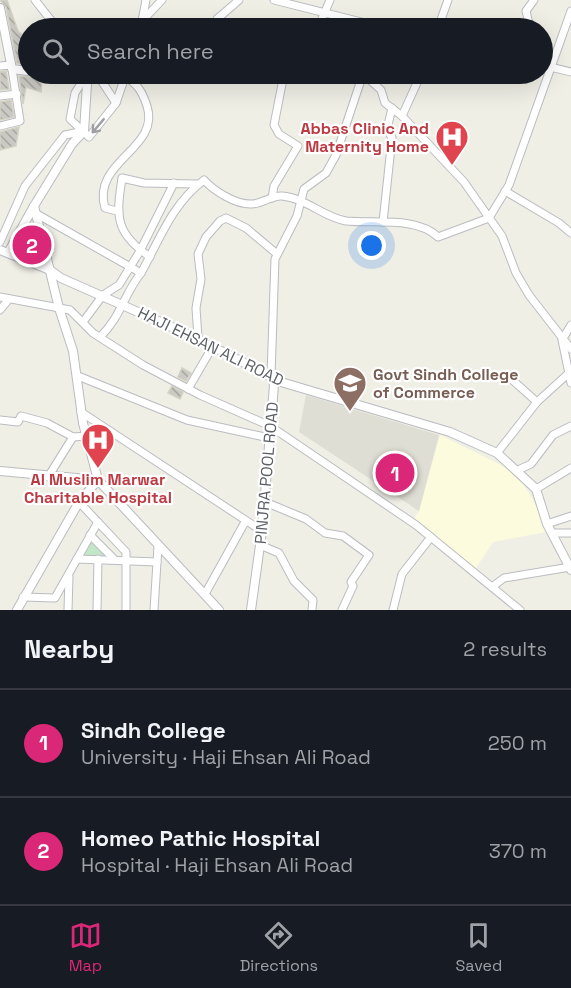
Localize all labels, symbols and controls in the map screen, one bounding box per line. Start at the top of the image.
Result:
search box [18,18,553,84]
icon: search [39,35,72,68]
text: Search here [87,37,214,65]
one-way arrow [92,118,105,134]
place label: Abbas Clinic And Maternity Home [300,118,429,157]
hospital icon: Abbas Clinic And Maternity Home [434,119,470,166]
pin: 2 [12,222,51,268]
your location [357,231,386,260]
street label: HAJI EHSAN ALI ROAD [134,302,287,391]
place label: Govt Sindh College of Commerce [373,364,519,403]
school or university icon: Govt Sindh College of Commerce [332,365,368,412]
street label: PINJRA POOL ROAD [250,401,283,545]
hospital icon: Al Muslim Marwar Charitable Hospital [80,422,116,469]
pin: 1 [376,450,414,496]
place label: Al Muslim Marwar Charitable Hospital [24,469,172,508]
text: Nearby [24,632,114,666]
text: 2 results [463,636,547,662]
text: Sindh College [81,716,226,744]
text: 1 [39,730,48,756]
text: 250 m [488,730,547,756]
text: University · Haji Ehsan Ali Road [81,744,371,770]
text: Homeo Pathic Hospital [81,824,320,852]
text: 2 [38,838,49,864]
text: 370 m [489,838,547,864]
text: Hospital · Haji Ehsan Ali Road [81,852,353,878]
tab: Map [69,919,102,976]
tab: Directions [240,919,318,976]
tab: Saved [456,919,502,976]

